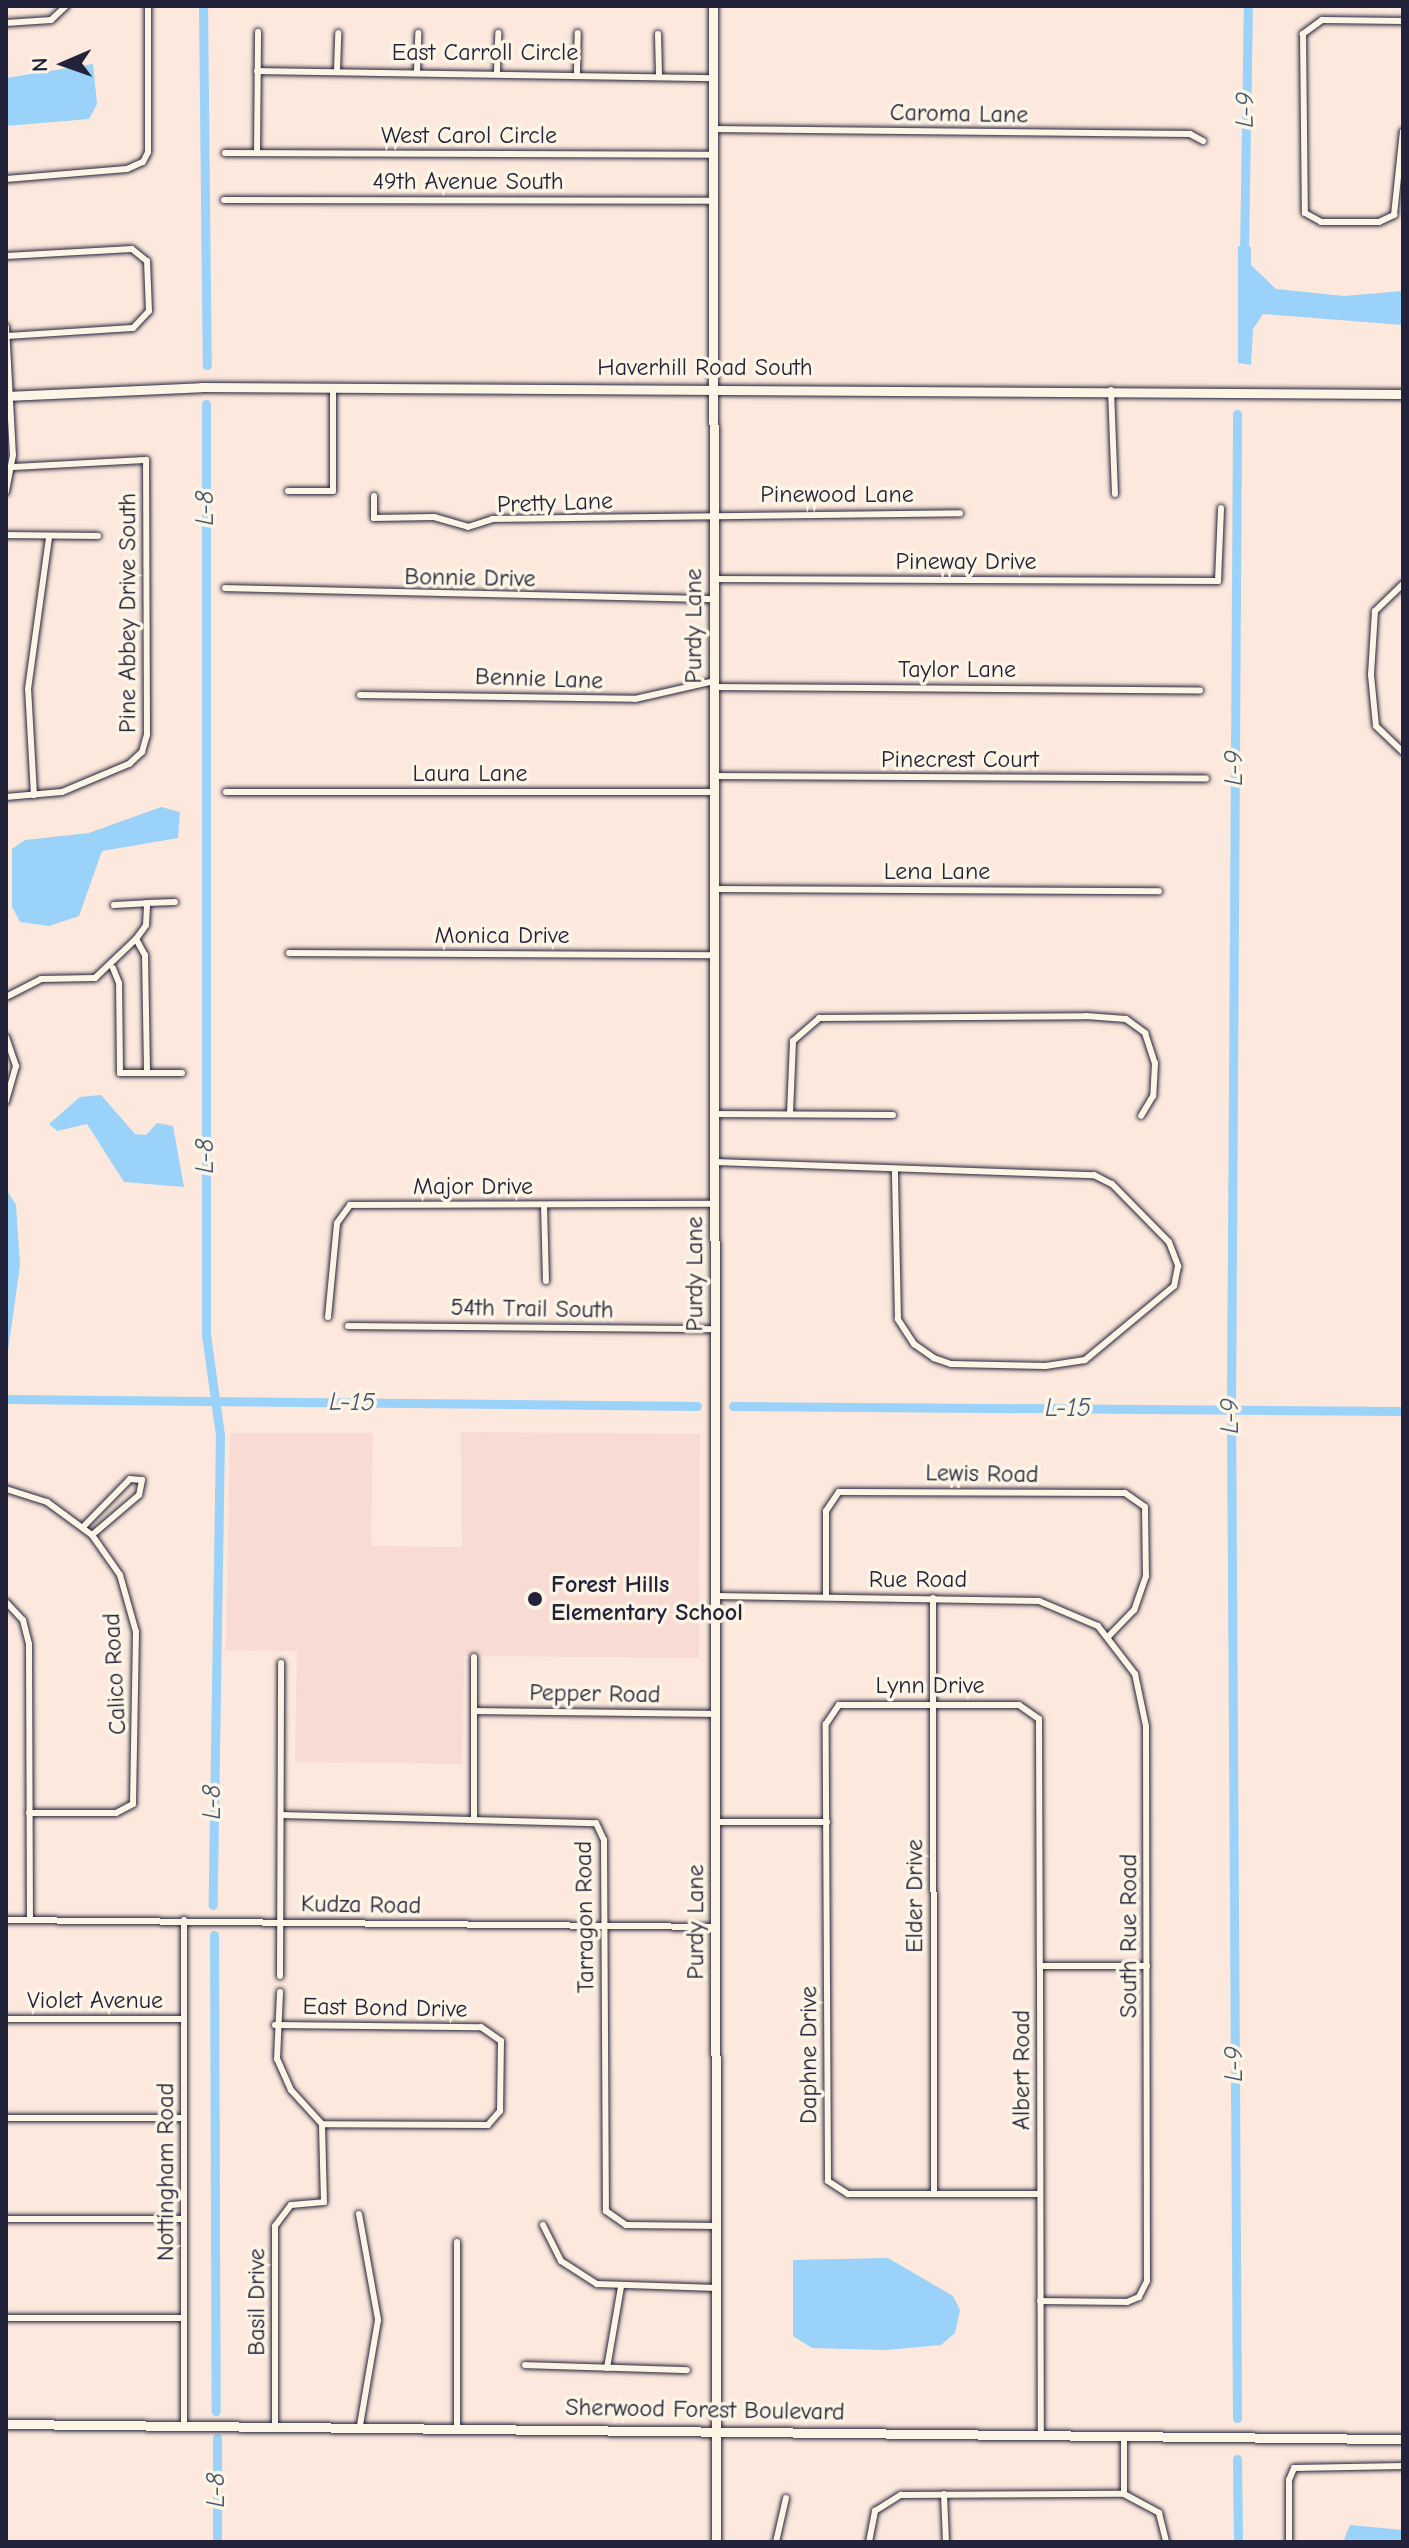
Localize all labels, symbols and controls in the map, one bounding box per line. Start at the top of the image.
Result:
north arrow [24,24,104,104]
street label: East Carroll Circle [392,39,578,67]
text: N [27,57,53,72]
water label: L-9 [1230,92,1262,128]
street label: Caroma Lane [890,98,1028,130]
street label: West Carol Circle [381,122,557,150]
street label: 49th Avenue South [372,168,564,196]
street label: Haverhill Road South [597,354,813,382]
street label: Pinewood Lane [760,481,914,509]
street label: Pretty Lane [496,487,614,519]
water label: L-8 [190,491,222,525]
street label: Pine Abbey Drive South [114,493,142,733]
street label: Pineway Drive [896,548,1036,576]
street label: Bonnie Drive [404,562,536,594]
street label: Purdy Lane [680,568,708,684]
street label: Taylor Lane [898,656,1016,684]
street label: Bennie Lane [474,662,604,696]
street label: Pinecrest Court [881,746,1039,774]
water label: L-9 [1219,750,1251,786]
street label: Laura Lane [413,760,527,788]
street label: Lena Lane [884,858,990,886]
street label: Monica Drive [434,922,570,950]
water label: L-8 [190,1139,222,1173]
street label: Major Drive [413,1173,533,1201]
street label: Purdy Lane [681,1216,709,1332]
street label: 54th Trail South [450,1293,614,1325]
water label: L-15 [329,1387,375,1419]
water label: L-15 [1045,1393,1091,1425]
water label: L-9 [1215,1398,1247,1434]
street label: Lewis Road [925,1459,1039,1489]
street label: Rue Road [869,1566,967,1594]
place label: Forest Hills Elementary School [551,1571,743,1627]
marker: Forest Hills Elementary School [526,1590,544,1608]
street label: Calico Road [97,1612,133,1736]
street label: Lynn Drive [876,1672,984,1700]
street label: Pepper Road [529,1678,661,1710]
water label: L-8 [197,1785,229,1819]
street label: Elder Drive [901,1839,929,1953]
street label: Tarragon Road [569,1841,601,1993]
street label: South Rue Road [1115,1854,1143,2018]
street label: Purdy Lane [682,1864,710,1980]
street label: Kudza Road [301,1890,421,1920]
street label: Daphne Drive [795,1986,823,2124]
street label: Violet Avenue [27,1987,163,2015]
street label: East Bond Drive [302,1992,468,2024]
street label: Albert Road [1008,2010,1036,2130]
water label: L-9 [1219,2046,1251,2082]
street label: Nottingham Road [152,2083,180,2261]
street label: Basil Drive [243,2248,271,2356]
street label: Sherwood Forest Boulevard [565,2393,845,2427]
water label: L-8 [201,2473,233,2507]

